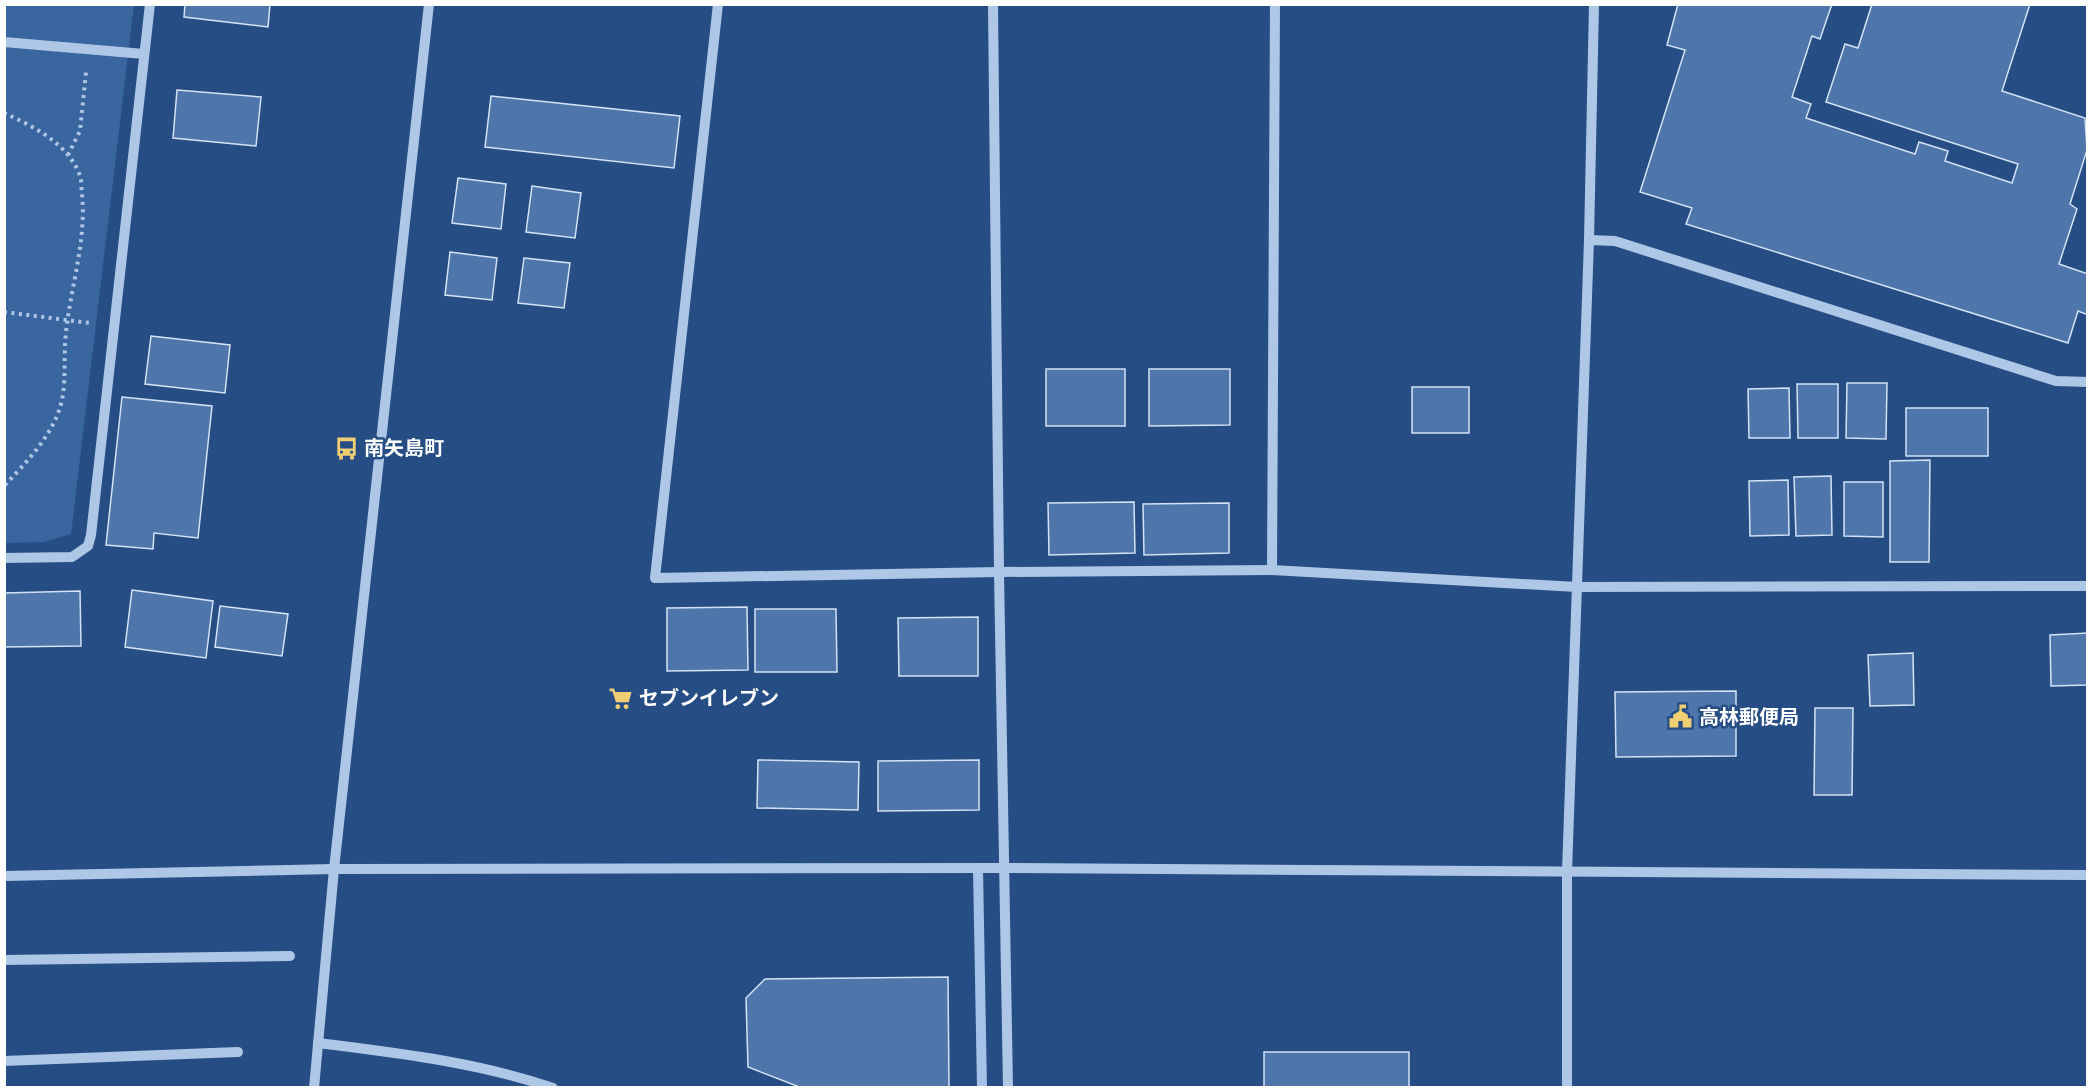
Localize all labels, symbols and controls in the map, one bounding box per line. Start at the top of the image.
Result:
bus stop icon: 南矢島町 [333,435,359,461]
place label: 南矢島町 [364,436,444,460]
supermarket icon: セブンイレブン [608,685,634,711]
place label: セブンイレブン [639,686,779,710]
public building icon: 高林郵便局 [1668,704,1694,730]
place label: 高林郵便局 [1699,705,1799,729]

